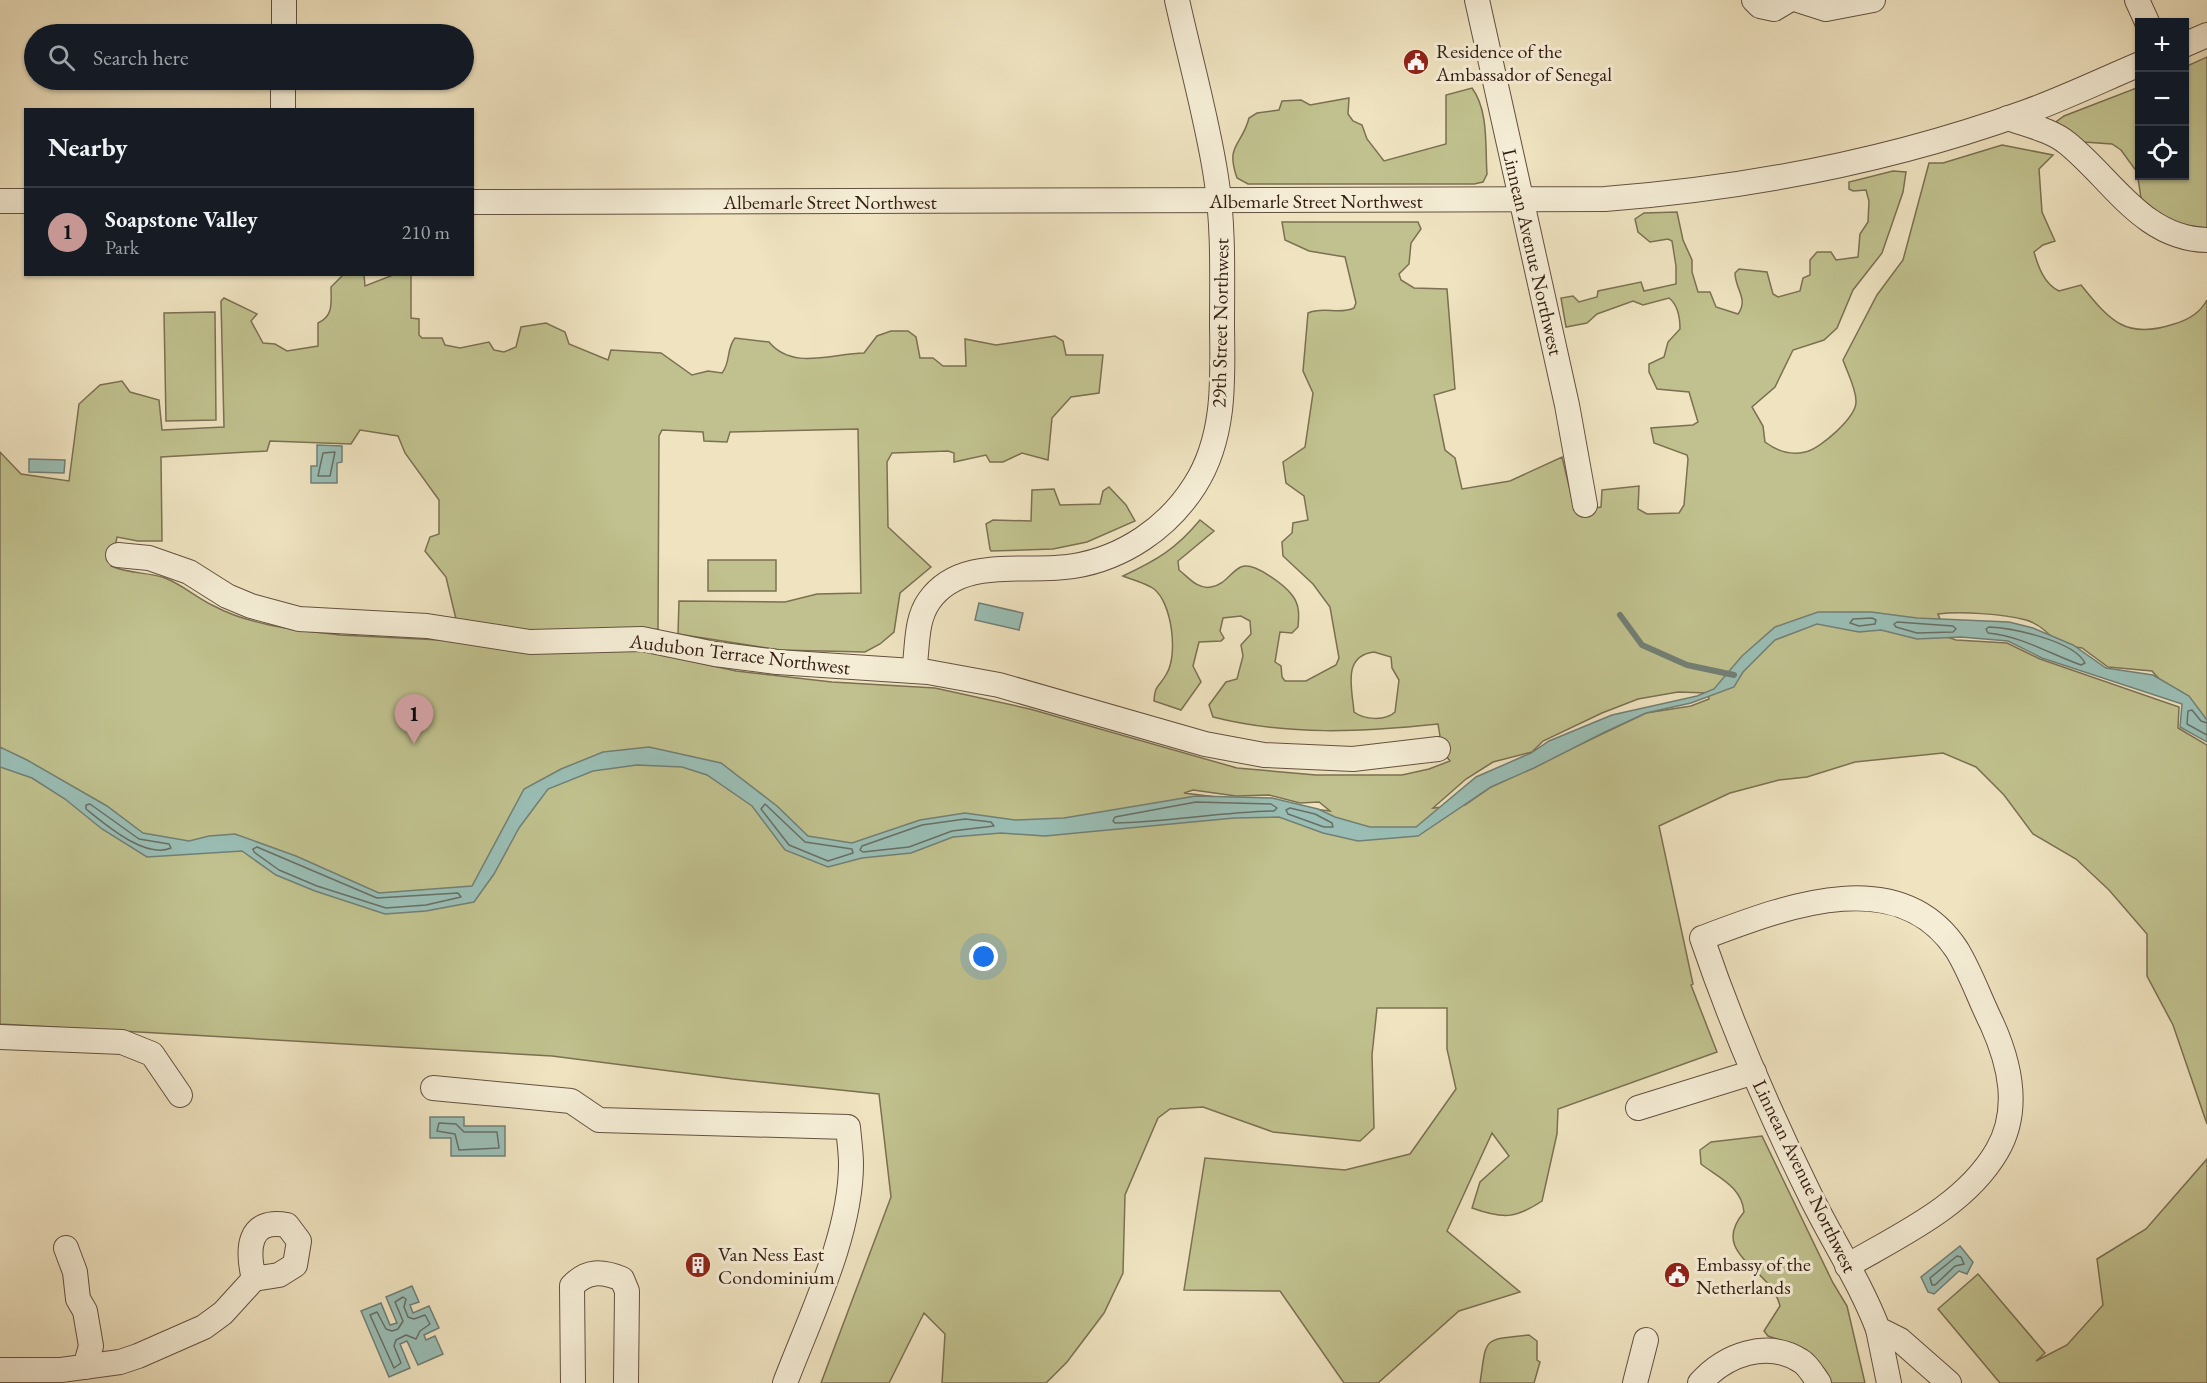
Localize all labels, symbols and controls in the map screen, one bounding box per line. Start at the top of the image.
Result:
map controls [2135,18,2189,180]
button: + [2135,18,2189,72]
search box [24,24,474,90]
place label: Residence of the Ambassador of Senegal [1435,38,1612,87]
icon: search [45,41,78,74]
text: Search here [93,43,188,72]
public building icon: Residence of the Ambassador of Senegal [1401,47,1431,77]
button: − [2135,72,2189,126]
button: locate [2135,126,2189,180]
text: Nearby [48,130,128,164]
street label: Linnean Avenue Northwest [1497,146,1570,359]
street label: Albemarle Street Northwest [1208,188,1424,214]
street label: Albemarle Street Northwest [722,189,938,215]
text: Soapstone Valley [105,205,258,234]
text: 1 [62,219,73,245]
text: 210 m [402,219,450,245]
text: Park [105,234,139,260]
street label: 29th Street Northwest [1206,237,1234,408]
street label: Audubon Terrace Northwest [627,627,852,681]
pin: 1 [394,694,434,744]
your location [969,942,998,971]
street label: Linnean Avenue Northwest [1747,1075,1863,1277]
place label: Van Ness East Condominium [718,1241,835,1290]
building icon: Van Ness East Condominium [683,1250,713,1280]
place label: Embassy of the Netherlands [1696,1251,1811,1300]
public building icon: Embassy of the Netherlands [1662,1260,1692,1290]

